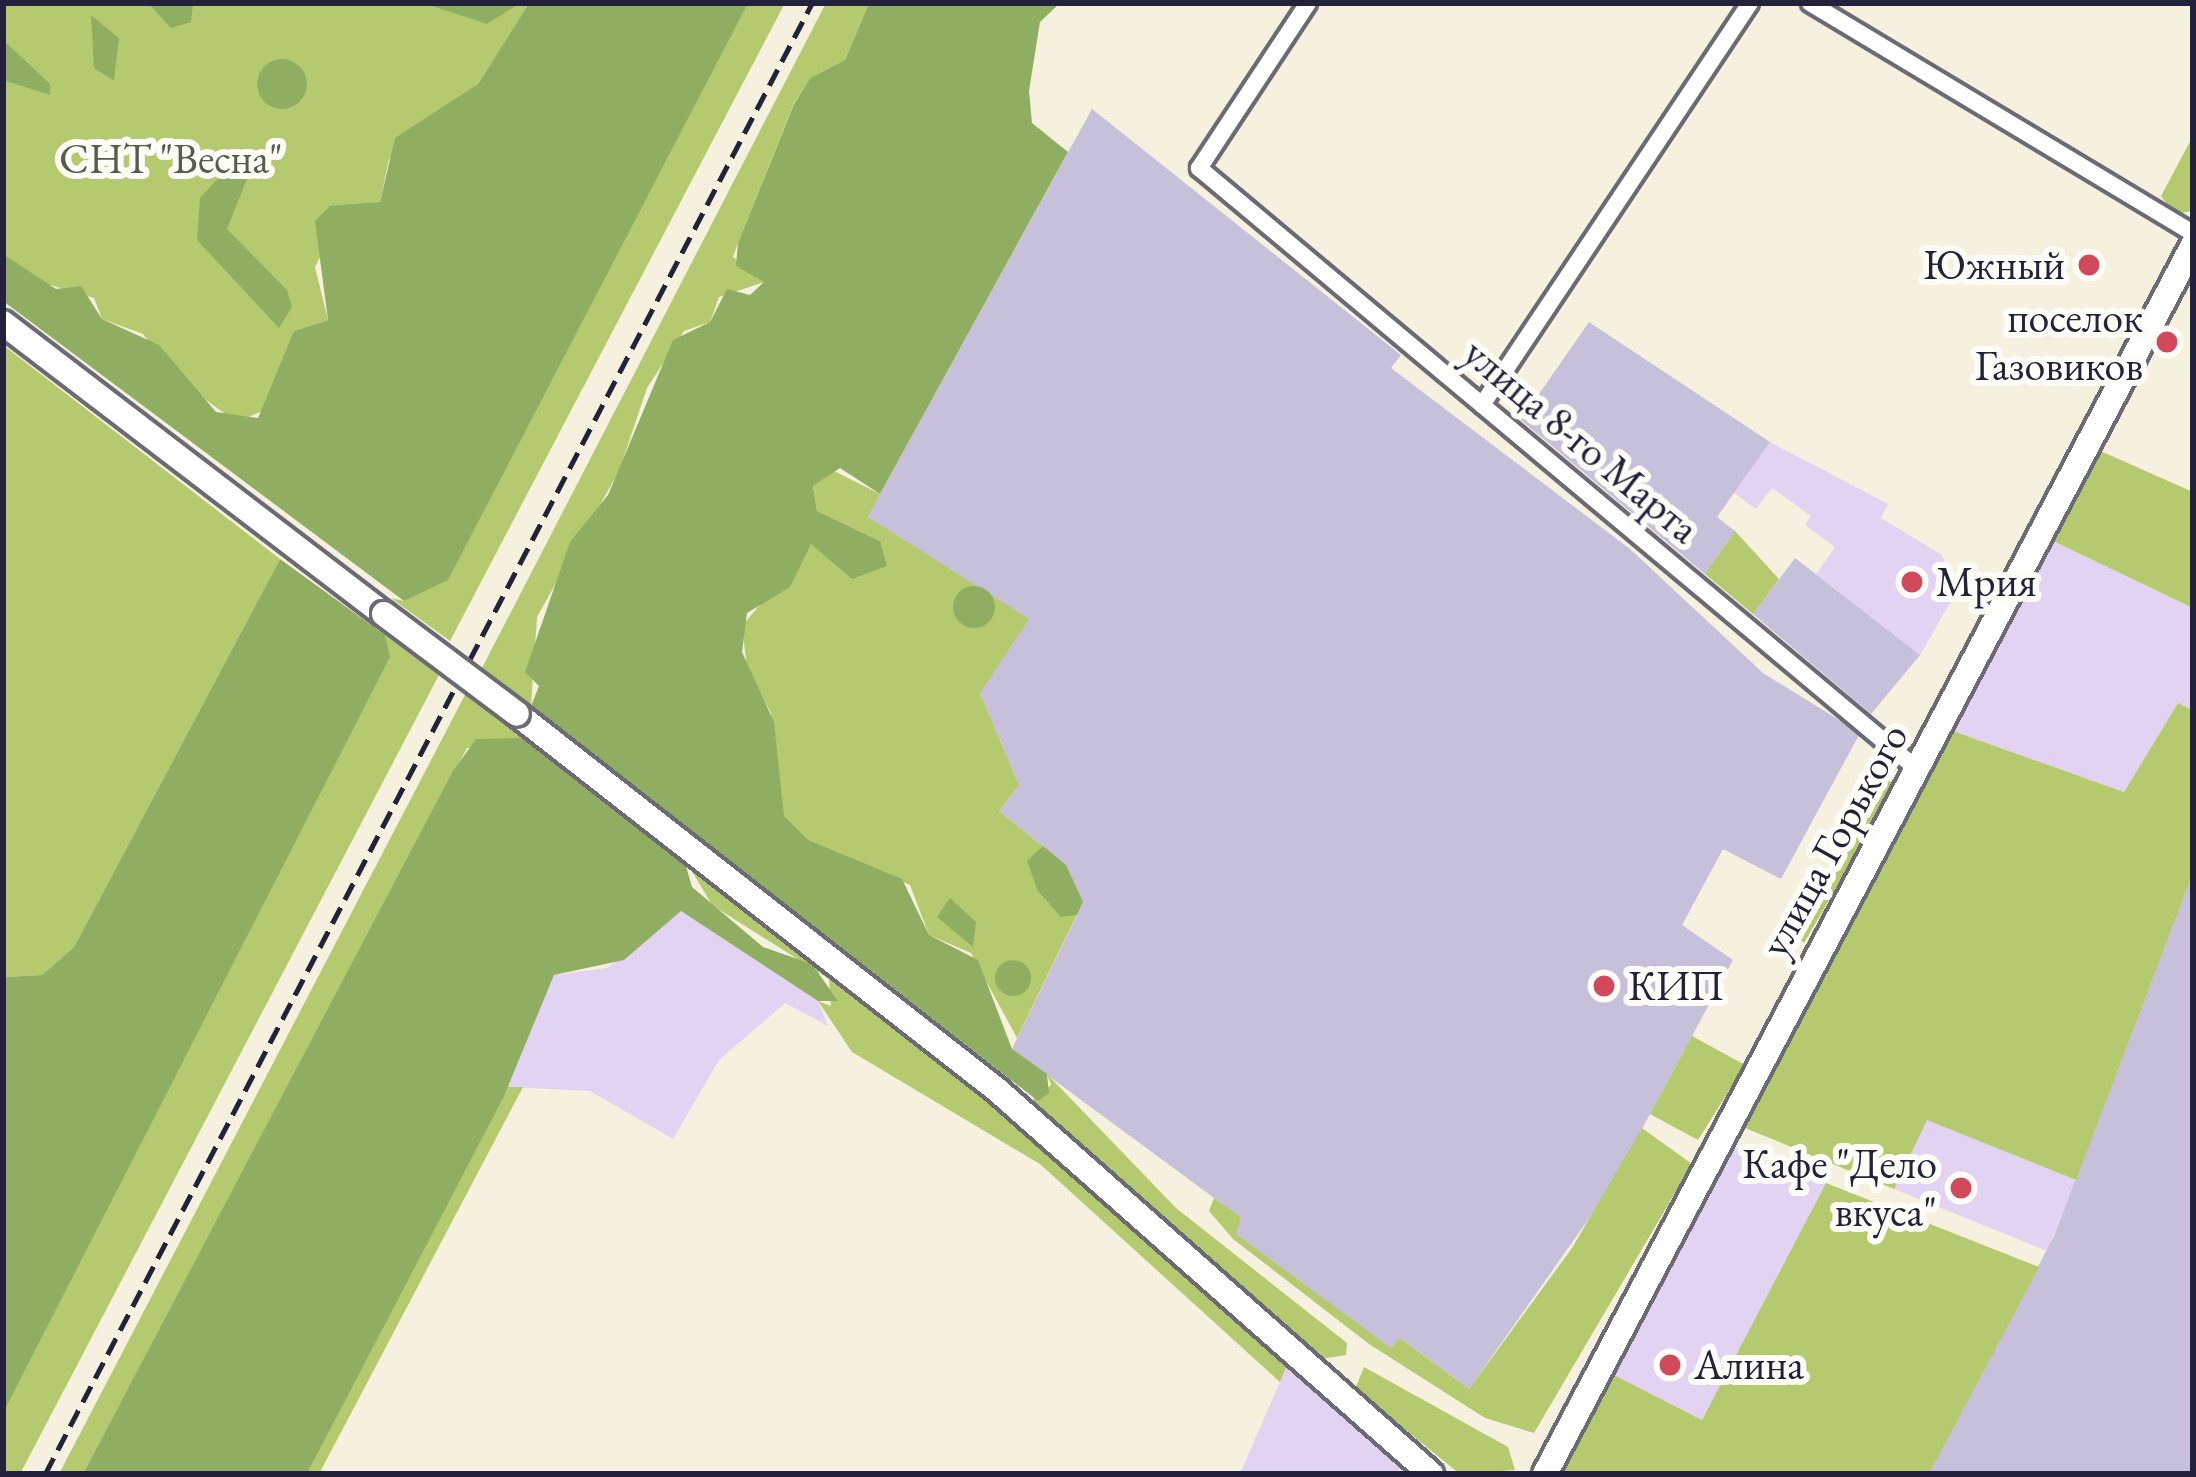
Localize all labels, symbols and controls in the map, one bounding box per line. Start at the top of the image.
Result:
park label: СНТ "Весна" [59,134,283,184]
place label: Южный [1923,240,2065,290]
marker: Южный [2076,252,2102,278]
place label: поселок Газовиков [1975,293,2143,392]
street label: улица 8-го Марта [1453,328,1709,554]
marker: поселок Газовиков [2154,329,2180,355]
place label: Мрия [1936,557,2037,607]
marker: Мрия [1899,569,1925,595]
street label: улица Горького [1749,715,1919,965]
place label: КИП [1628,961,1724,1011]
marker: КИП [1591,973,1617,999]
place label: Кафе "Дело вкуса" [1742,1139,1937,1238]
marker: Кафе "Дело вкуса" [1948,1175,1974,1201]
place label: Алина [1694,1340,1804,1390]
marker: Алина [1657,1352,1683,1378]

